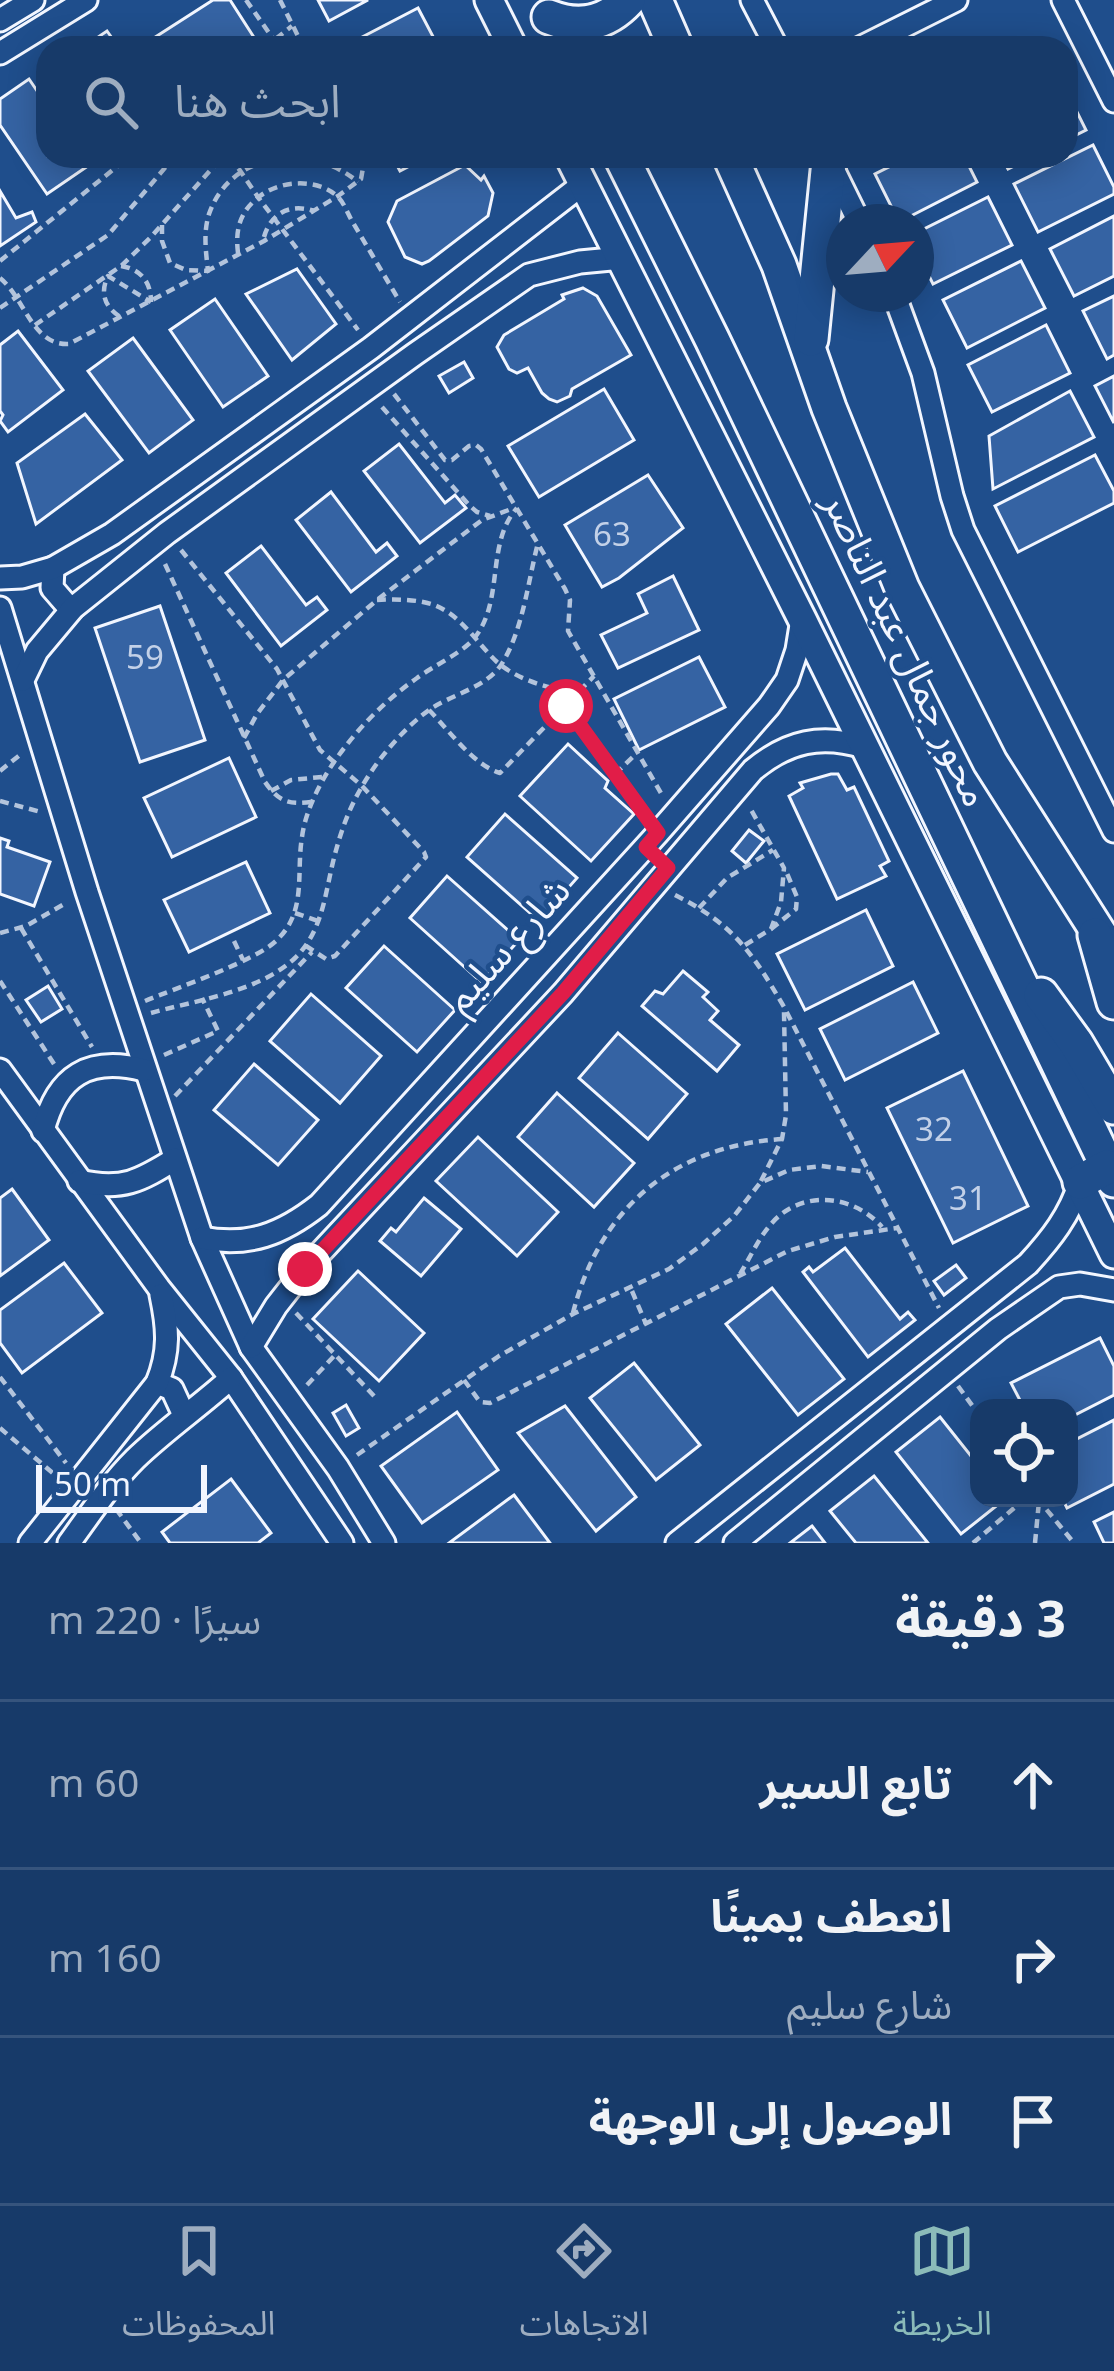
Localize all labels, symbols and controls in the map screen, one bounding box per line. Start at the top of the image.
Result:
search box [36,36,1078,168]
text: ابحث هنا [174,55,341,150]
icon: search [78,69,144,135]
north arrow [826,204,934,312]
street label: محور جمال عبد الناصر [796,477,1016,822]
house number: 63 [593,501,631,570]
house number: 59 [126,624,164,693]
route start [539,679,593,733]
street label: شارع سليم [422,856,594,1034]
house number: 32 [915,1096,953,1165]
house number: 31 [949,1165,987,1234]
route end [278,1242,332,1296]
map controls [970,1399,1078,1507]
button: locate [970,1399,1078,1507]
text: 50 m [54,1451,131,1520]
scale bar [36,1459,207,1512]
text: 3 دقيقة [895,1567,1066,1675]
text: سيرًا · 220 m [48,1580,261,1663]
text: تابع السير [760,1737,952,1832]
text: 60 m [48,1743,139,1826]
icon: ahead [1000,1752,1066,1818]
text: انعطف يمينًا [710,1870,952,1965]
text: 160 m [48,1918,162,2001]
icon: right [1000,1926,1066,1992]
text: شارع سليم [787,1965,952,2048]
text: الوصول إلى الوجهة [589,2073,952,2168]
icon: arrive [1000,2088,1066,2154]
tab: المحفوظات [122,2218,275,2359]
tab: الاتجاهات [520,2218,649,2359]
tab: الخريطة [893,2218,992,2359]

